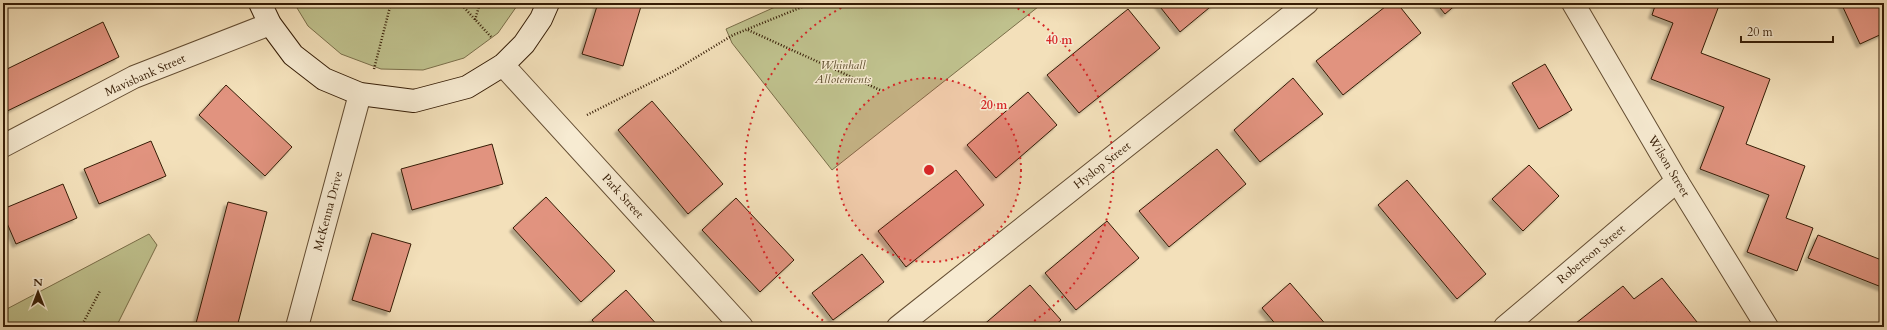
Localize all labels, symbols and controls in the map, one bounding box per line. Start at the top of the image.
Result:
scale bar [1741,18,1833,44]
text: 20 m [1747,24,1774,40]
text: 40 m [1046,32,1073,48]
street label: Mavisbank Street [102,50,188,100]
park label: Whinhall Allotements [814,57,871,87]
text: 20 m [981,97,1008,113]
street label: Wilson Street [1644,131,1694,200]
street label: Hyslop Street [1070,138,1134,192]
centre of rings [922,163,936,177]
street label: McKenna Drive [310,169,346,253]
street label: Park Street [599,170,648,222]
street label: Robertson Street [1554,221,1629,287]
north arrow [18,272,58,312]
text: N [33,275,43,290]

